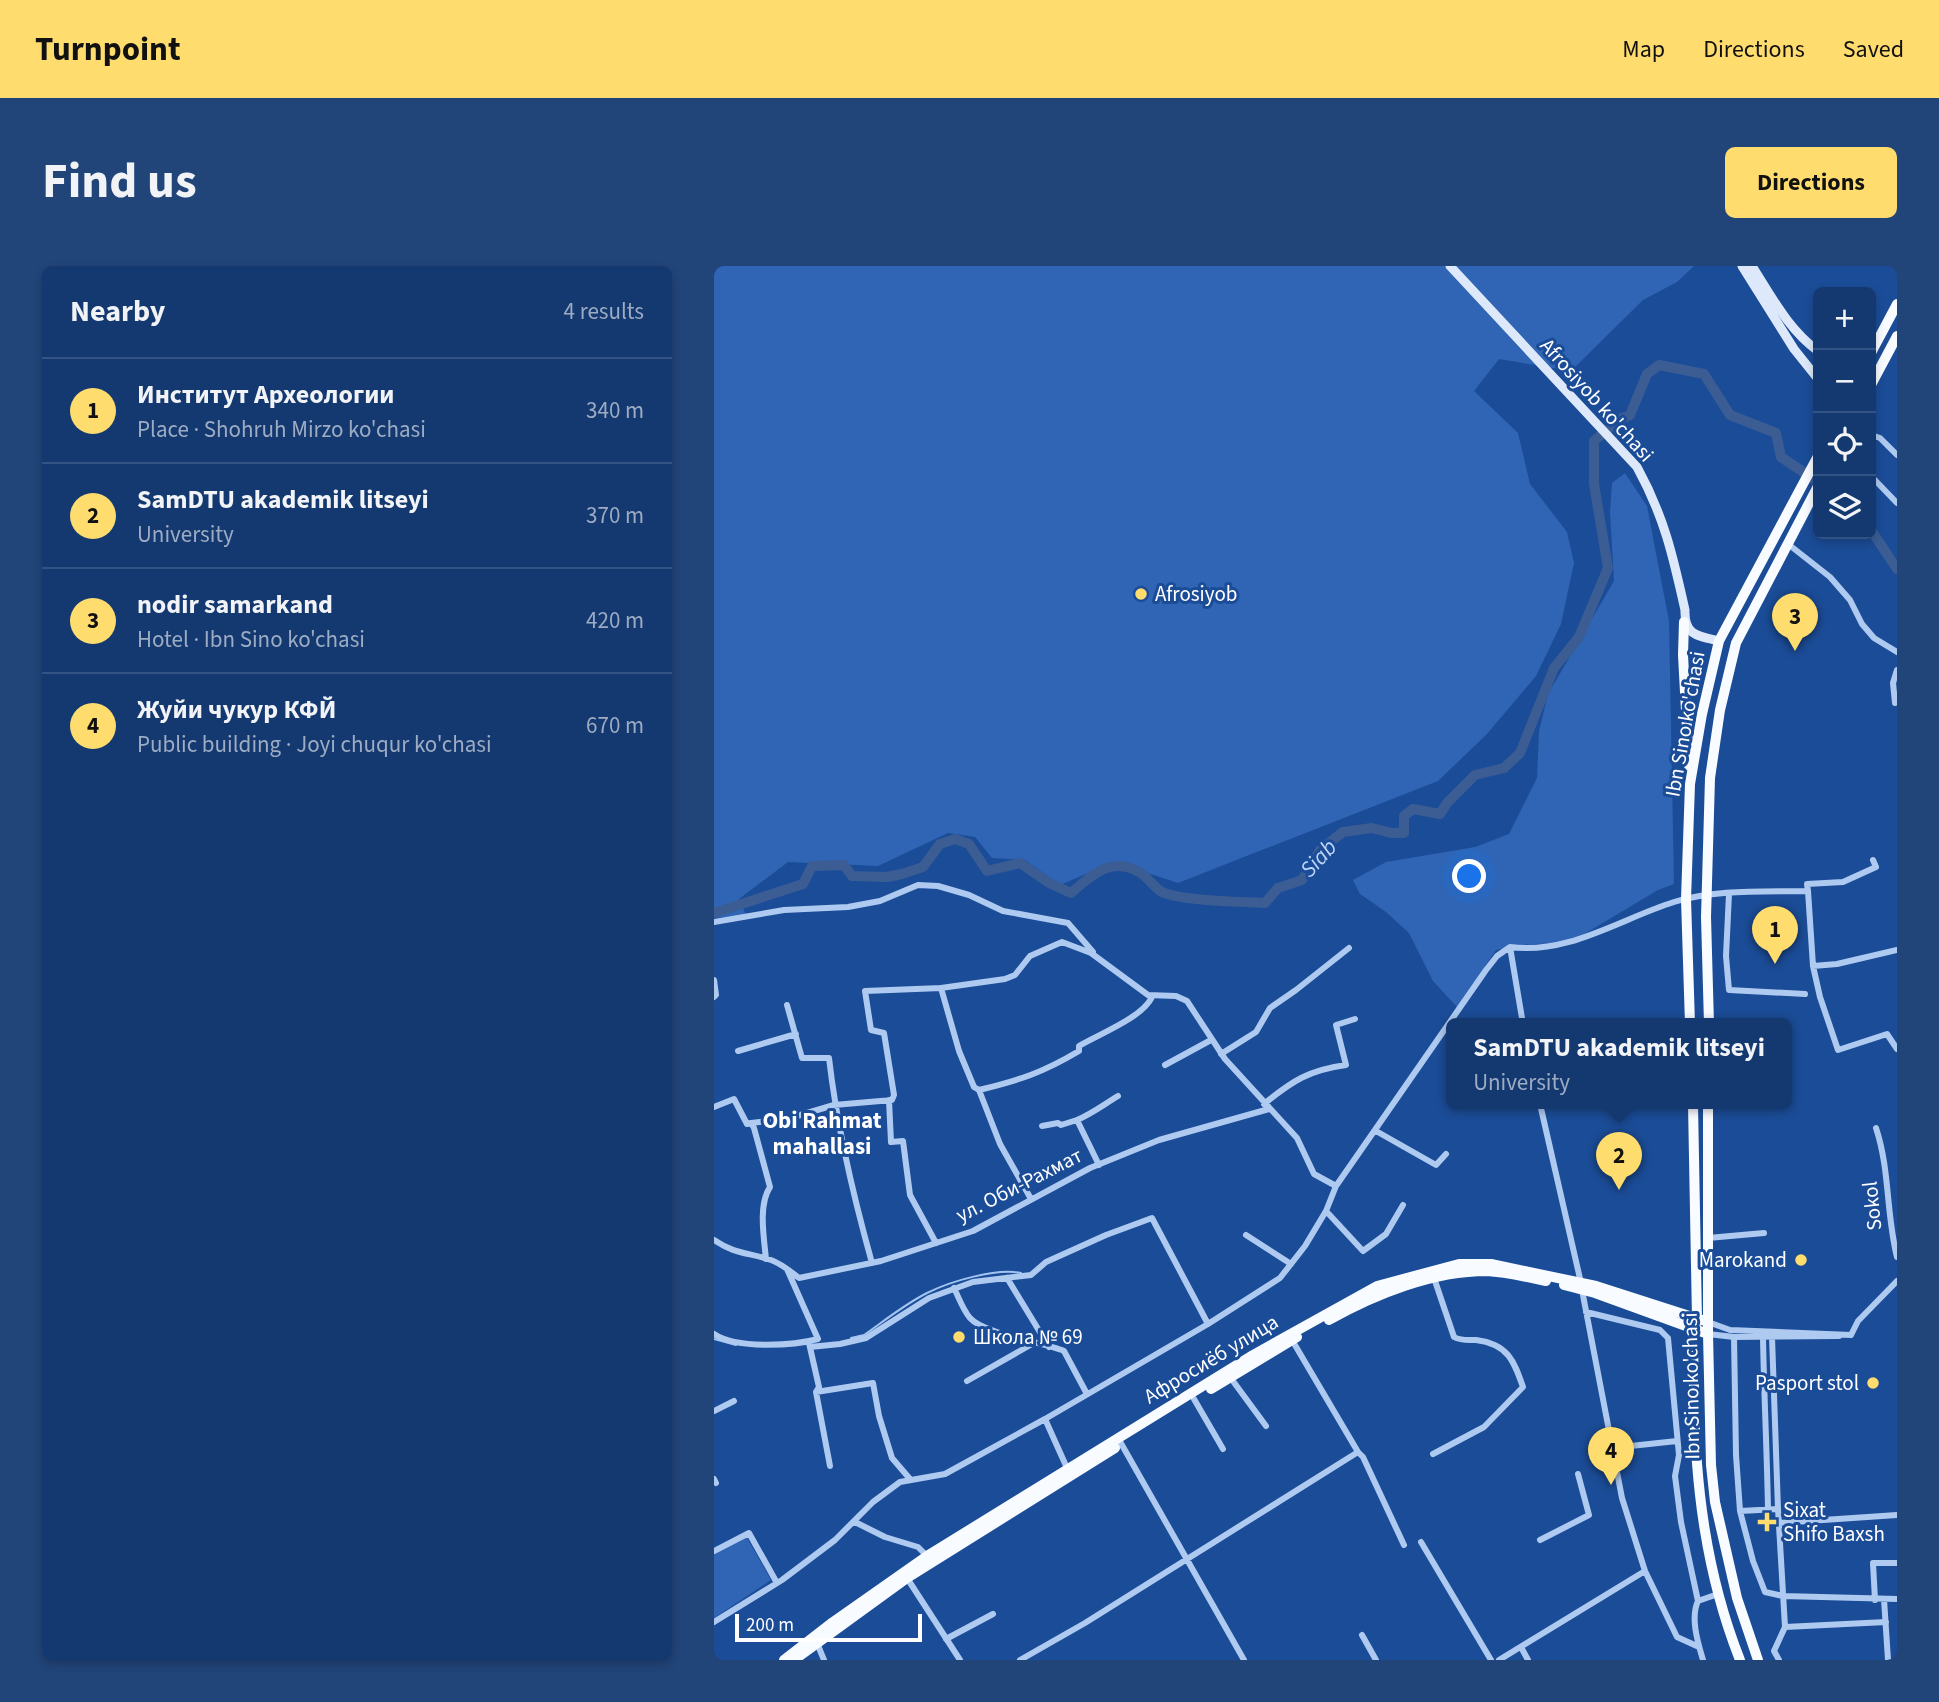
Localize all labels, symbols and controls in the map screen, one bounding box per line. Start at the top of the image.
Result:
text: Turnpoint [35,26,181,73]
text: Map [1622,32,1665,67]
text: Directions [1703,32,1805,67]
text: Saved [1843,32,1904,67]
text: Find us [42,147,197,217]
button: Directions [1725,147,1897,218]
map controls [1813,287,1876,539]
button: + [1813,287,1876,350]
text: Nearby [70,290,165,333]
text: 4 results [564,295,644,328]
street label: Afrosiyob ko'chasi [1533,331,1661,469]
button: − [1813,350,1876,413]
text: Институт Археологии [137,376,394,413]
text: 1 [87,394,99,427]
text: 340 m [586,394,644,427]
text: Place · Shohruh Mirzo ko'chasi [137,413,426,446]
button: locate [1813,413,1876,476]
button: layers [1813,476,1876,539]
text: SamDTU akademik litseyi [137,481,429,518]
text: 2 [87,499,99,532]
text: 370 m [586,499,644,532]
text: University [137,518,234,551]
place label: Afrosiyob [1155,579,1237,609]
text: nodir samarkand [137,586,333,623]
marker: Afrosiyob [1133,586,1149,602]
pin: 3 [1772,593,1818,651]
text: 3 [87,604,99,637]
text: 420 m [586,604,644,637]
text: Hotel · Ibn Sino ko'chasi [137,623,365,656]
street label: Ibn Sino ko'chasi [1657,649,1713,799]
text: Жуйи чукур КФЙ [137,691,336,728]
text: 4 [87,709,99,742]
text: 670 m [586,709,644,742]
text: Public building · Joyi chuqur ko'chasi [137,728,492,761]
water label: Siab [1292,832,1345,885]
your location [1452,859,1486,893]
pin: 1 [1752,906,1798,964]
popup [1446,1018,1792,1109]
text: SamDTU akademik litseyi [1473,1029,1765,1066]
text: University [1473,1066,1570,1099]
district label: Obi Rahmat mahallasi [762,1104,882,1163]
pin: 2 [1596,1132,1642,1190]
street label: ул. Оби-Рахмат [951,1140,1088,1230]
street label: Sokol [1855,1180,1889,1232]
place label: Marokand [1699,1245,1787,1275]
marker: Marokand [1793,1252,1809,1268]
street label: Афросиёб улица [1138,1307,1284,1411]
street label: Ibn Sino ko'chasi [1675,1312,1707,1460]
place label: Школа № 69 [973,1322,1083,1352]
marker: Школа № 69 [951,1329,967,1345]
place label: Pasport stol [1755,1368,1859,1398]
marker: Pasport stol [1865,1375,1881,1391]
pin: 4 [1588,1427,1634,1485]
place label: Sixat Shifo Baxsh [1783,1495,1885,1549]
marker: Sixat Shifo Baxsh [1757,1512,1777,1532]
scale bar [735,1611,922,1643]
text: 200 m [746,1612,794,1639]

